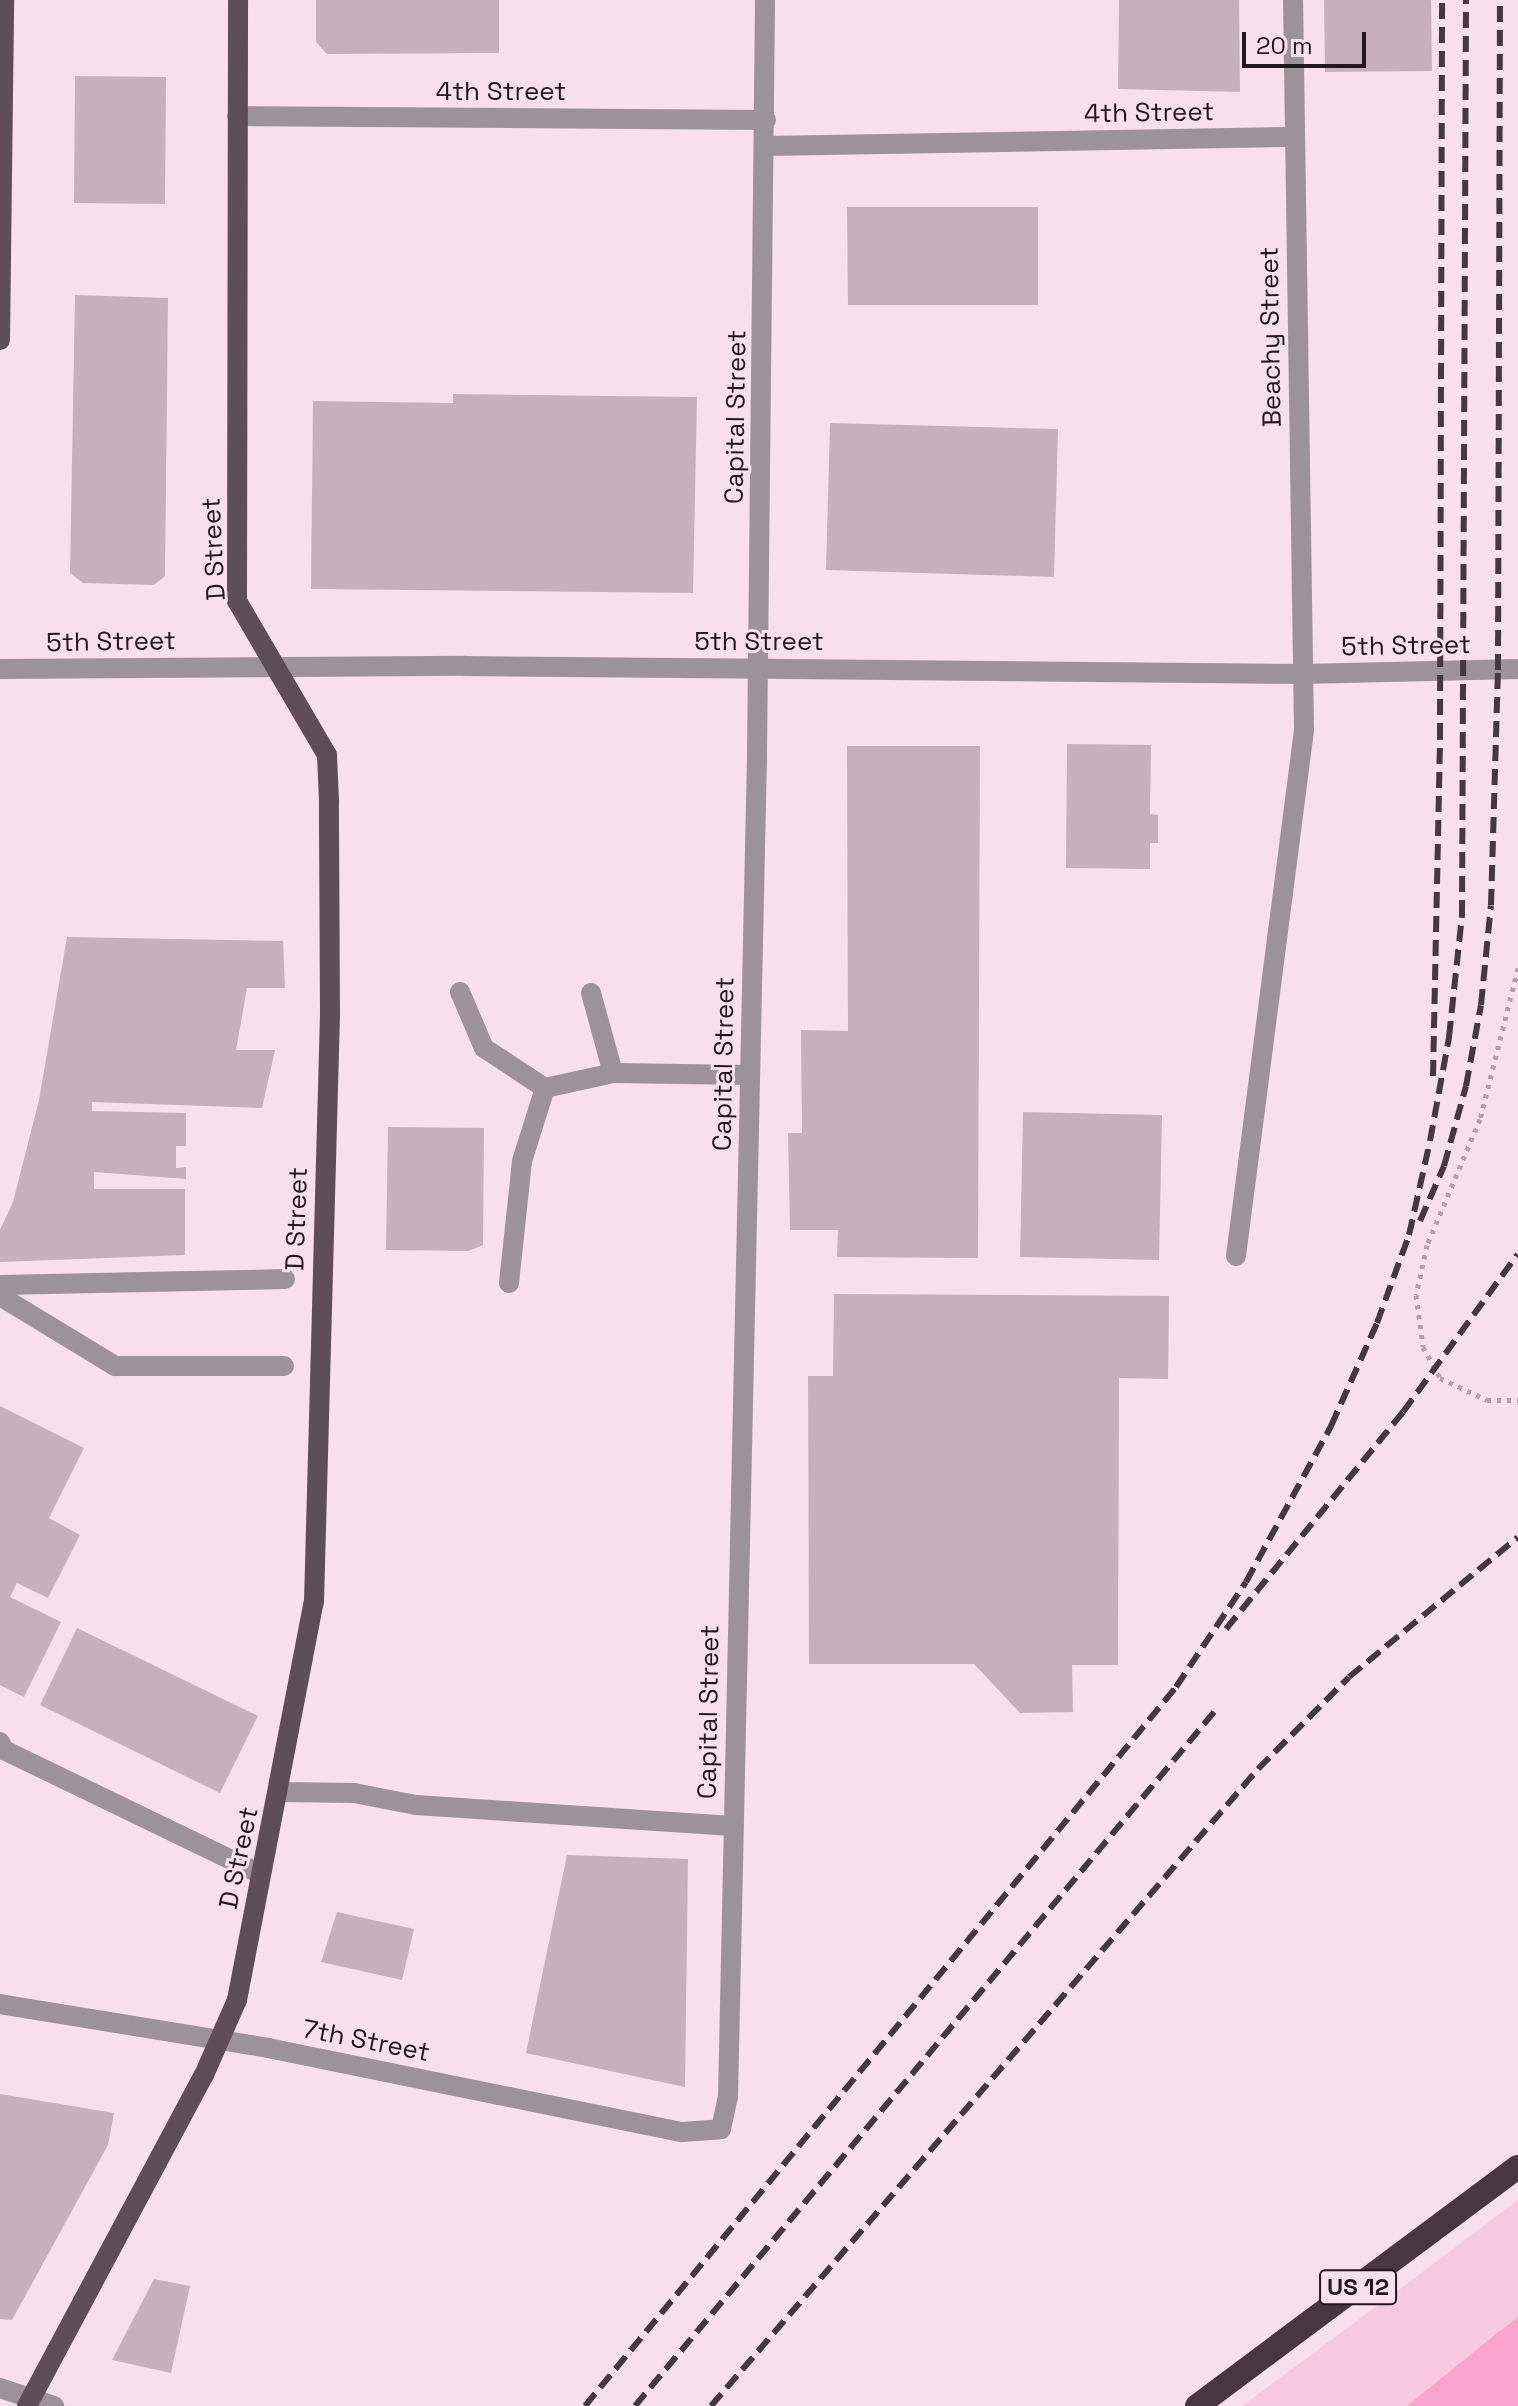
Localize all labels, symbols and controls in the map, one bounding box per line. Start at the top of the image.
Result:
scale bar [1246,16,1370,66]
text: 20 m [1256,30,1313,61]
street label: 4th Street [436,76,566,108]
street label: 4th Street [1084,96,1214,130]
street label: Beachy Street [1254,246,1288,428]
street label: Capital Street [719,330,753,504]
street label: D Street [196,497,232,601]
street label: 5th Street [46,625,176,659]
street label: 5th Street [694,626,824,658]
street label: 5th Street [1341,629,1471,663]
street label: Capital Street [707,977,741,1151]
street label: D Street [280,1167,314,1271]
street label: Capital Street [692,1625,726,1799]
street label: D Street [213,1804,265,1912]
street label: 7th Street [300,2013,432,2069]
road number: US 12 [1318,2267,1398,2307]

